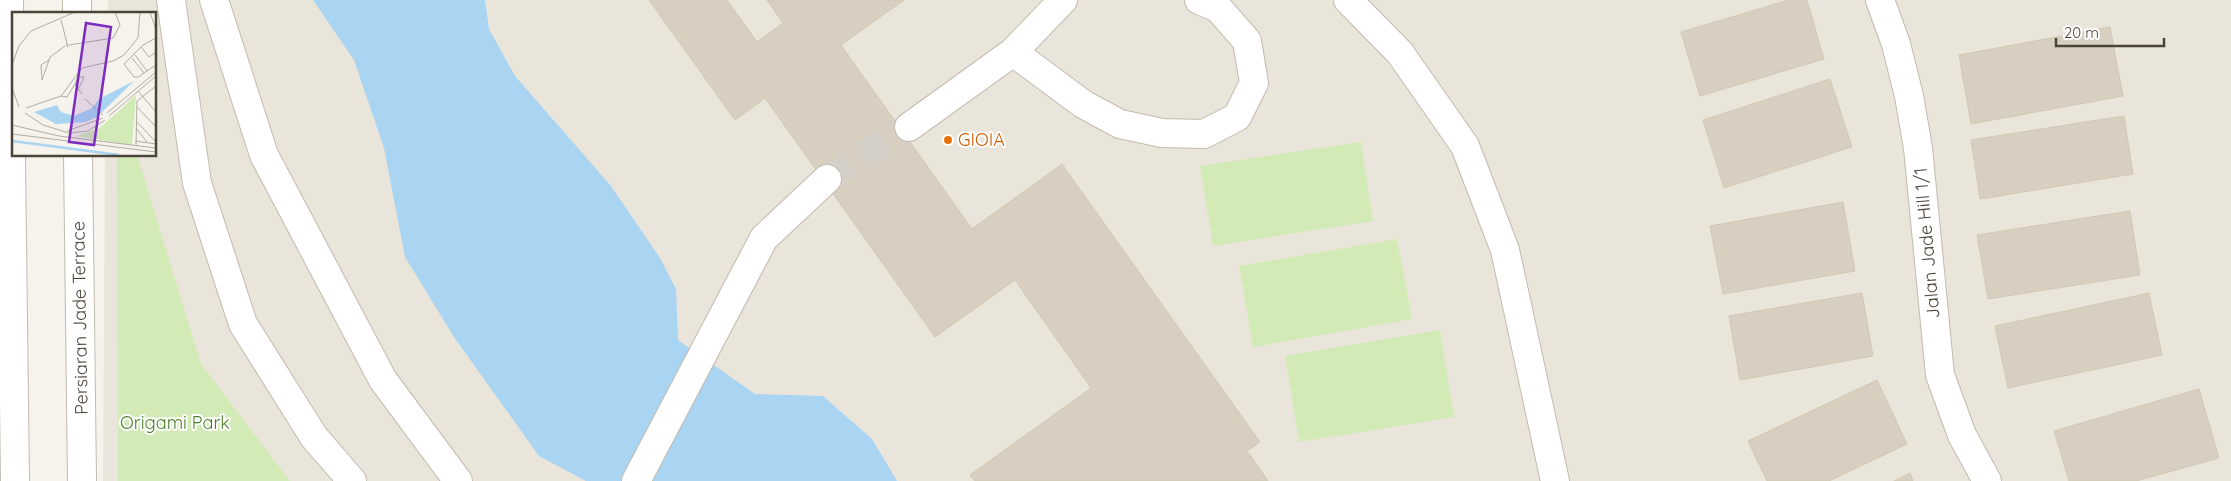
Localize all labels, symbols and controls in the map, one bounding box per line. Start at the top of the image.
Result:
inset map [12,12,156,156]
scale bar [2056,15,2164,47]
text: 20 m [2064,23,2099,42]
place label: GIOIA [958,128,1005,151]
marker: GIOIA [942,134,954,146]
street label: Jalan Jade Hill 1/1 [1908,167,1945,320]
street label: Persiaran Jade Terrace [66,221,93,415]
park label: Origami Park [120,411,230,434]

